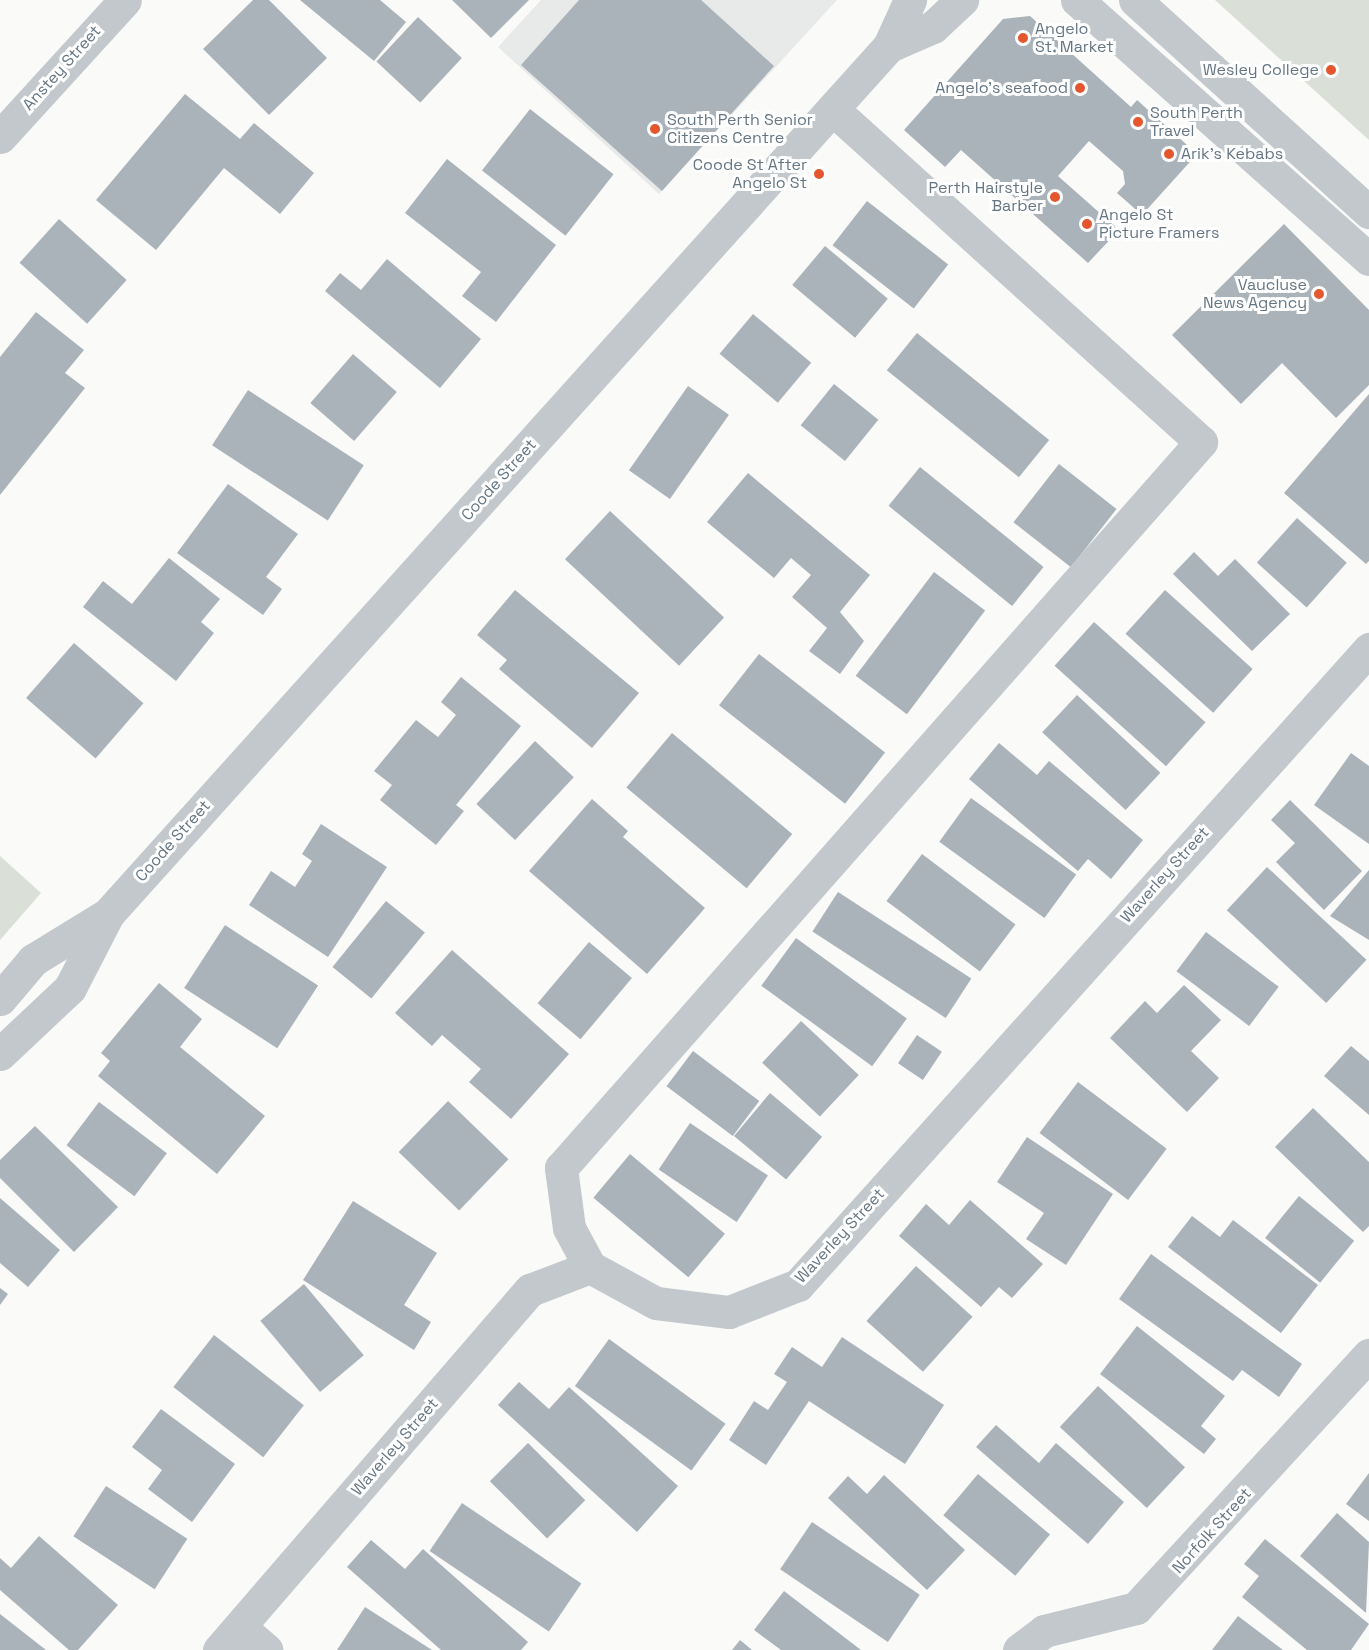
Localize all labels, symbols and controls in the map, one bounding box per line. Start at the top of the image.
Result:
place label: Angelo St. Market [1035,19,1114,57]
street label: Anstey Street [19,22,105,114]
marker: Angelo St. Market [1016,31,1030,45]
place label: Wesley College [1203,60,1319,80]
marker: Wesley College [1324,63,1338,77]
place label: Angelo's seafood [935,78,1068,98]
marker: Angelo's seafood [1073,81,1087,95]
place label: South Perth Travel [1150,103,1243,141]
place label: South Perth Senior Citizens Centre [667,110,813,148]
marker: South Perth Travel [1131,115,1145,129]
marker: South Perth Senior Citizens Centre [648,122,662,136]
place label: Arik's Kebabs [1181,144,1283,164]
marker: Arik's Kebabs [1162,147,1176,161]
place label: Coode St After Angelo St [693,155,807,193]
marker: Coode St After Angelo St [812,167,826,181]
place label: Perth Hairstyle Barber [929,178,1043,216]
marker: Perth Hairstyle Barber [1048,190,1062,204]
place label: Angelo St Picture Framers [1099,205,1219,243]
marker: Angelo St Picture Framers [1080,217,1094,231]
place label: Vaucluse News Agency [1203,275,1307,313]
marker: Vaucluse News Agency [1312,287,1326,301]
street label: Coode Street [457,435,541,525]
street label: Coode Street [131,796,215,886]
street label: Waverley Street [1117,823,1213,927]
street label: Waverley Street [791,1185,889,1287]
street label: Waverley Street [348,1394,442,1500]
street label: Norfolk Street [1169,1484,1255,1578]

